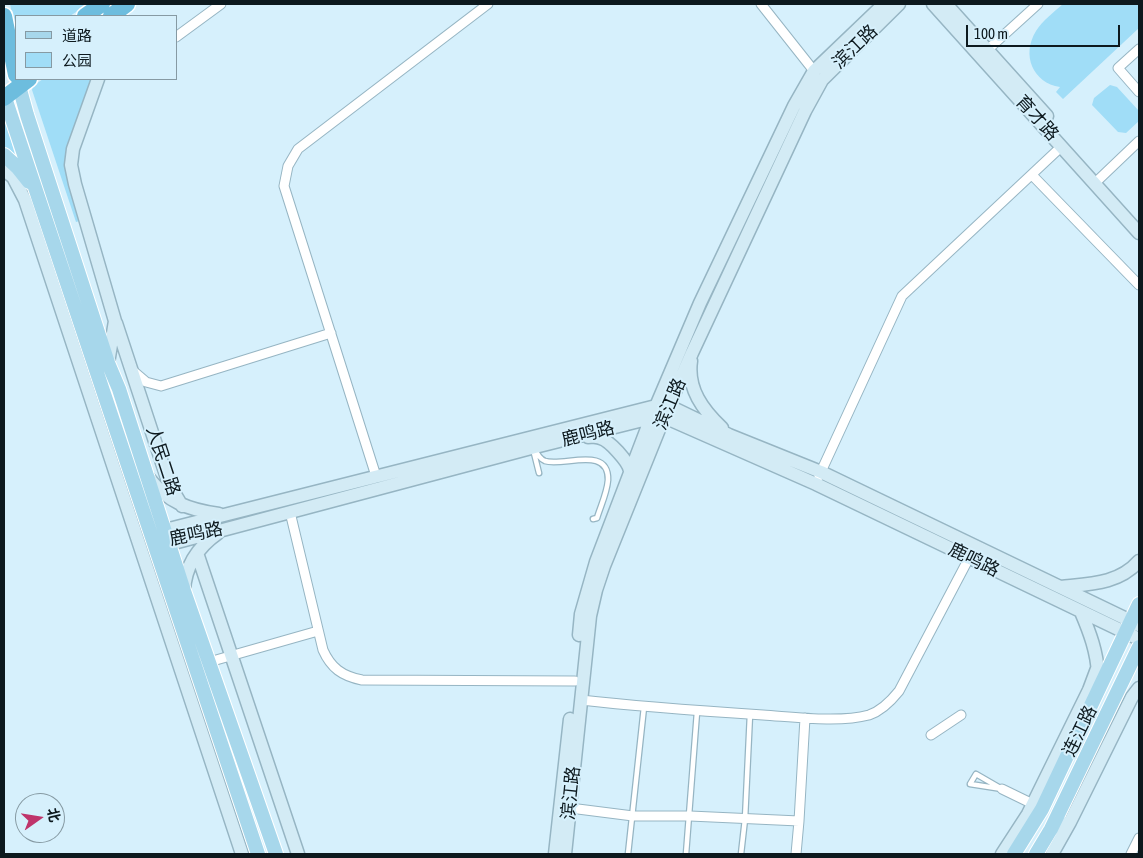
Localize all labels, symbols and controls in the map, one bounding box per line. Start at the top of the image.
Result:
legend [15,15,178,80]
scale bar [968,15,1122,47]
street label: 滨江路 [828,20,882,74]
text: 100 m [974,25,1008,42]
text: 道路 [62,27,92,44]
text: 公园 [62,52,92,69]
street label: 育才路 [1011,91,1063,145]
street label: 滨江路 [650,375,690,433]
street label: 鹿鸣路 [559,417,617,451]
street label: 人民二路 [142,423,184,499]
street label: 鹿鸣路 [167,518,225,550]
street label: 鹿鸣路 [945,538,1003,582]
street label: 连江路 [1058,702,1102,760]
street label: 滨江路 [557,765,585,821]
north arrow [15,793,65,843]
text: 北 [44,806,63,823]

